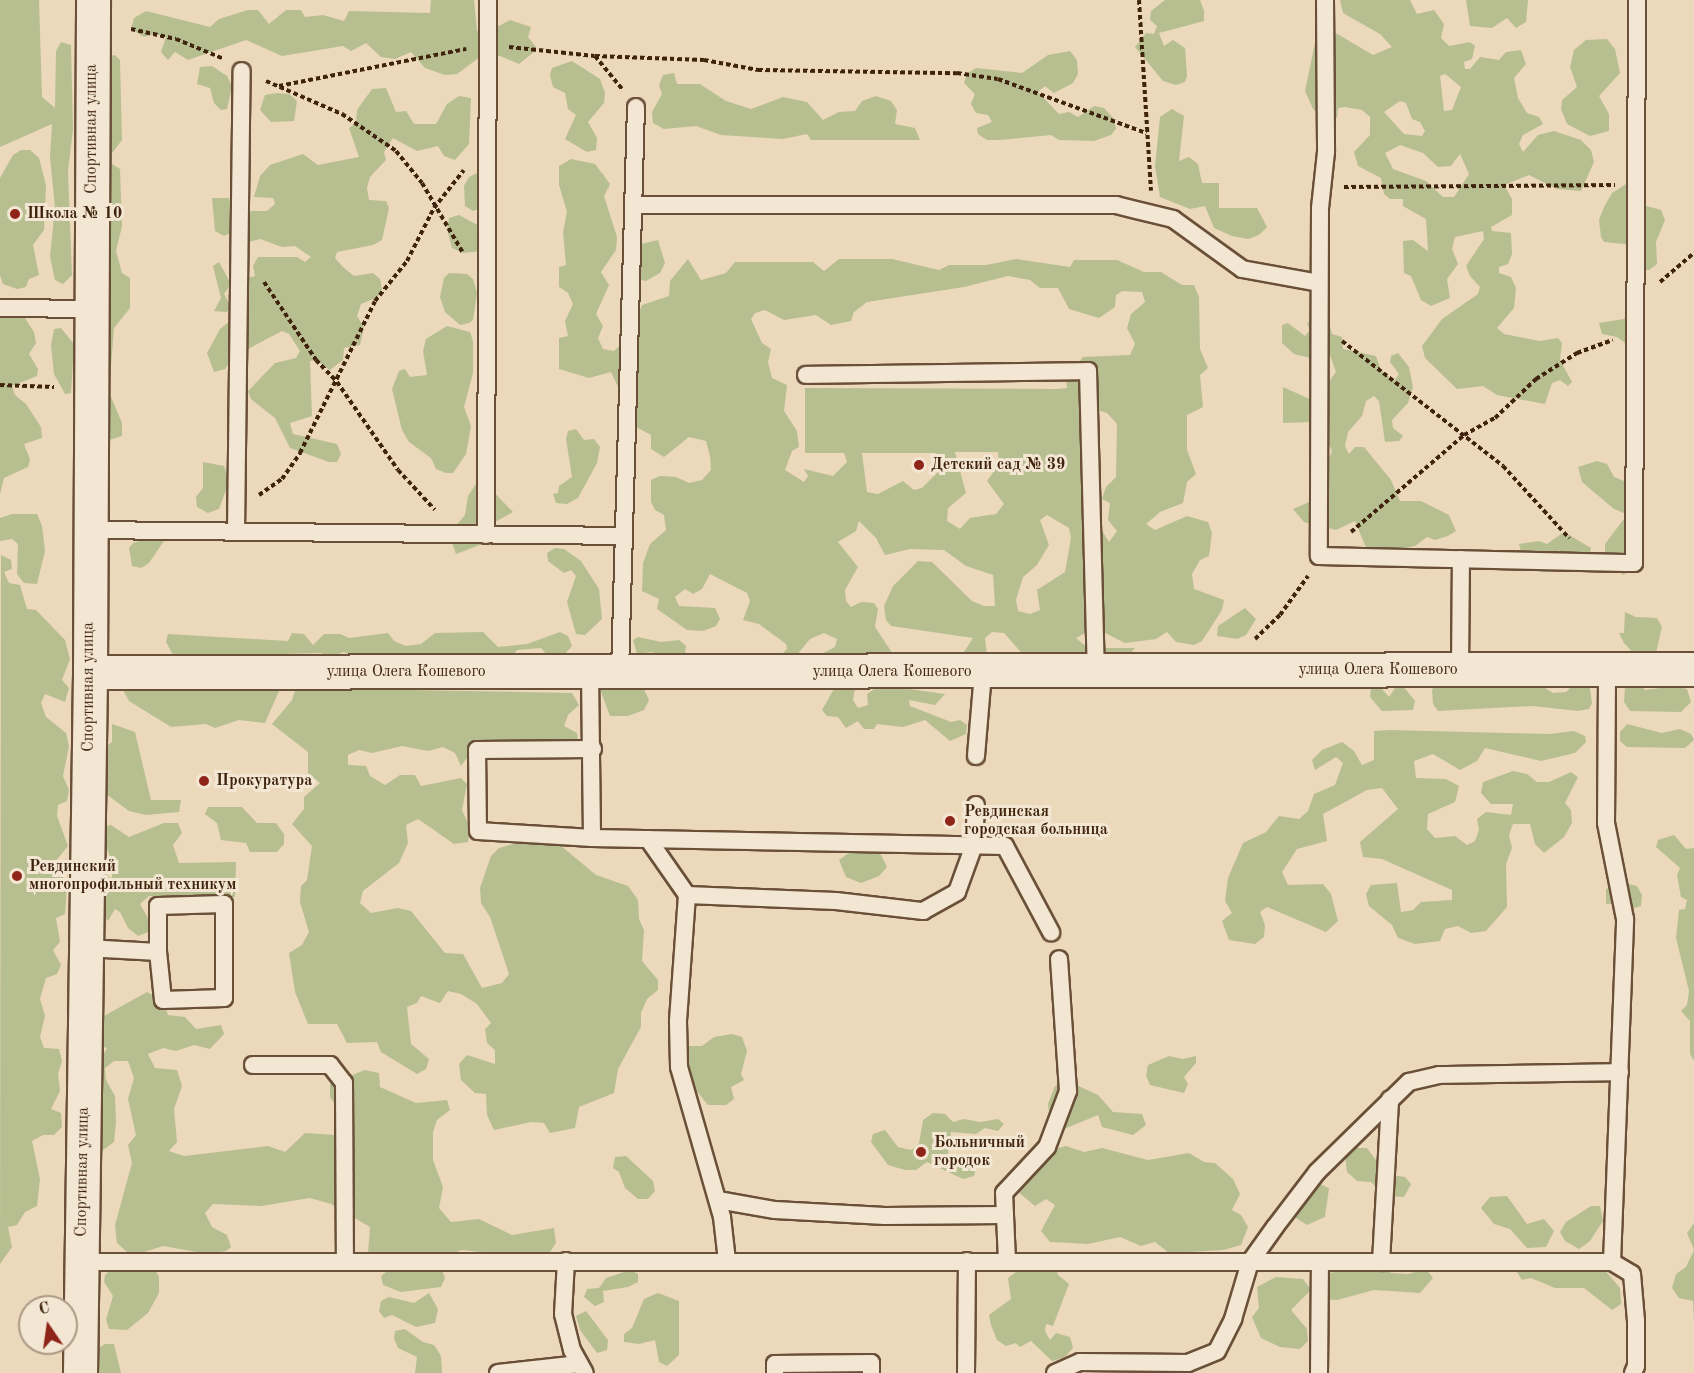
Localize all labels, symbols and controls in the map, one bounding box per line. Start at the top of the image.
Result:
street label: Спортивная улица [82,64,102,194]
place label: Школа № 10 [27,204,122,224]
marker: Школа № 10 [8,207,22,221]
place label: Детский сад № 39 [931,455,1065,475]
marker: Детский сад № 39 [912,458,926,472]
street label: Спортивная улица [79,622,99,752]
street label: улица Олега Кошевого [1298,660,1458,680]
street label: улица Олега Кошевого [326,662,486,682]
street label: улица Олега Кошевого [812,662,972,682]
place label: Прокуратура [216,771,312,791]
marker: Прокуратура [197,774,211,788]
place label: Ревдинская городская больница [964,802,1108,840]
marker: Ревдинская городская больница [941,812,959,830]
place label: Ревдинский многопрофильный техникум [29,857,236,895]
marker: Ревдинский многопрофильный техникум [10,869,24,883]
street label: Спортивная улица [72,1107,94,1237]
place label: Больничный городок [934,1133,1025,1171]
marker: Больничный городок [912,1143,930,1161]
north arrow [18,1295,78,1355]
text: С [37,1300,51,1318]

